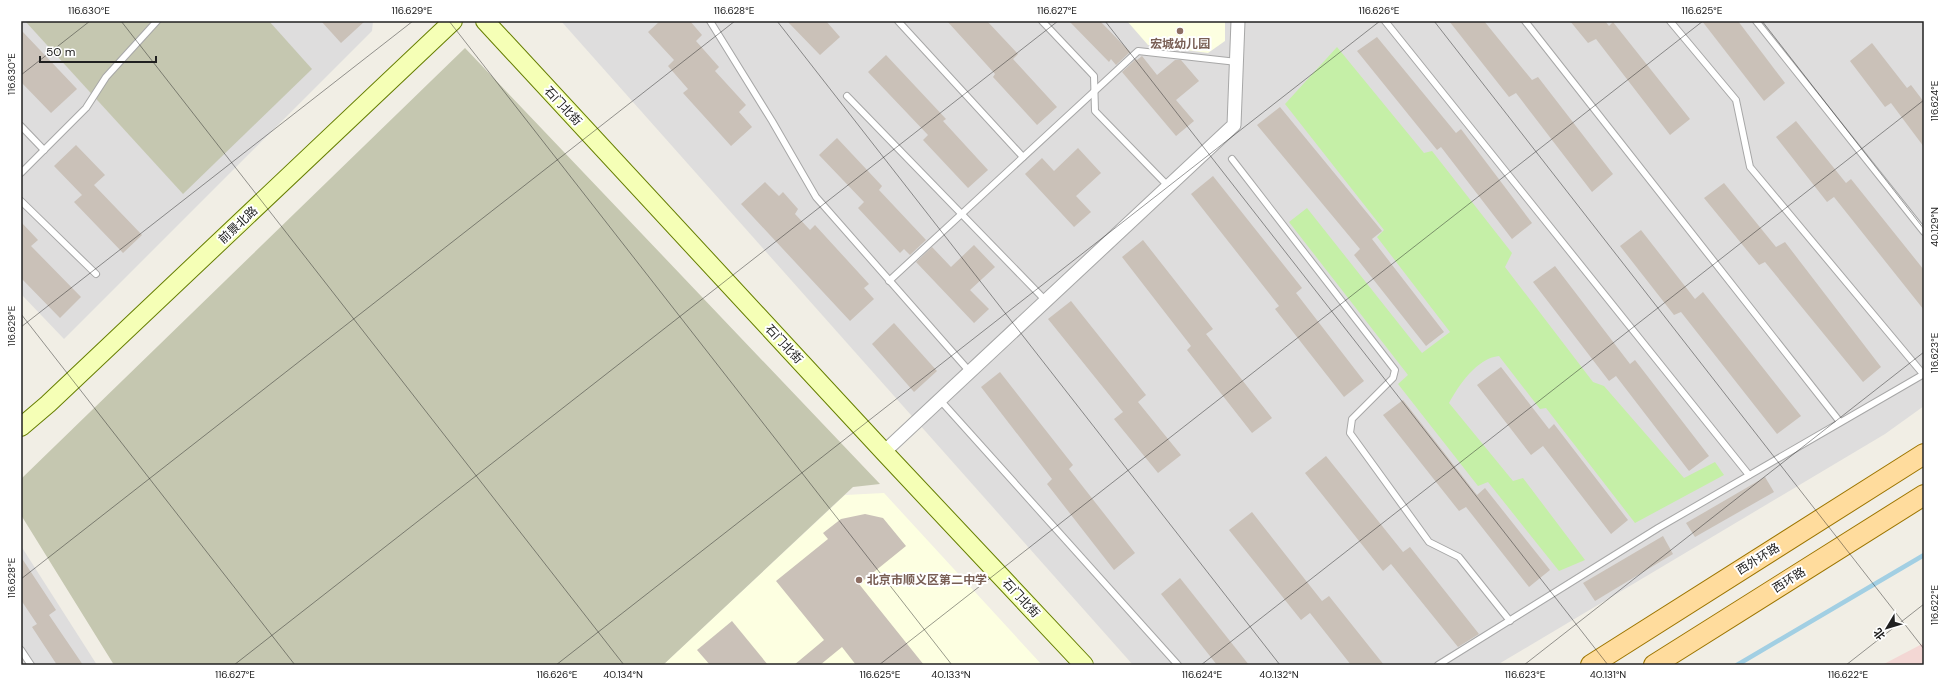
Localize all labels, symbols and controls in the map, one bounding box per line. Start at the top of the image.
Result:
text: 116.630°E [68,4,110,17]
text: 116.629°E [392,4,433,17]
text: 116.628°E [714,4,755,17]
text: 116.627°E [1037,4,1077,17]
text: 116.626°E [1359,4,1400,17]
text: 116.625°E [1682,4,1723,17]
marker: 宏城幼儿园 [1175,26,1185,36]
place label: 宏城幼儿园 [1150,36,1210,52]
scale bar [40,38,156,64]
text: 50 m [46,44,75,60]
text: 116.630°E [5,53,18,95]
text: 116.624°E [1928,80,1941,121]
street label: 石门北街 [541,83,585,129]
street label: 前景北路 [215,203,261,247]
text: 40.129°N [1928,207,1941,247]
text: 116.629°E [5,305,18,346]
street label: 石门北街 [762,321,806,367]
text: 116.623°E [1928,332,1941,373]
street label: 西外环路 [1733,539,1783,579]
text: 116.628°E [5,557,18,598]
street label: 西环路 [1769,564,1809,596]
place label: 北京市顺义区第二中学 [867,572,987,588]
marker: 北京市顺义区第二中学 [854,575,864,585]
street label: 石门北街 [999,575,1043,621]
text: 116.622°E [1928,584,1941,625]
north arrow [1867,608,1907,648]
text: 北 [1870,626,1888,643]
text: 116.627°E [215,668,255,681]
text: 116.626°E [537,668,578,681]
text: 40.134°N [603,668,643,681]
text: 116.625°E [860,668,901,681]
text: 40.133°N [931,668,971,681]
text: 116.624°E [1182,668,1223,681]
text: 40.132°N [1259,668,1299,681]
text: 116.623°E [1505,668,1546,681]
text: 40.131°N [1590,668,1626,681]
text: 116.622°E [1828,668,1869,681]

